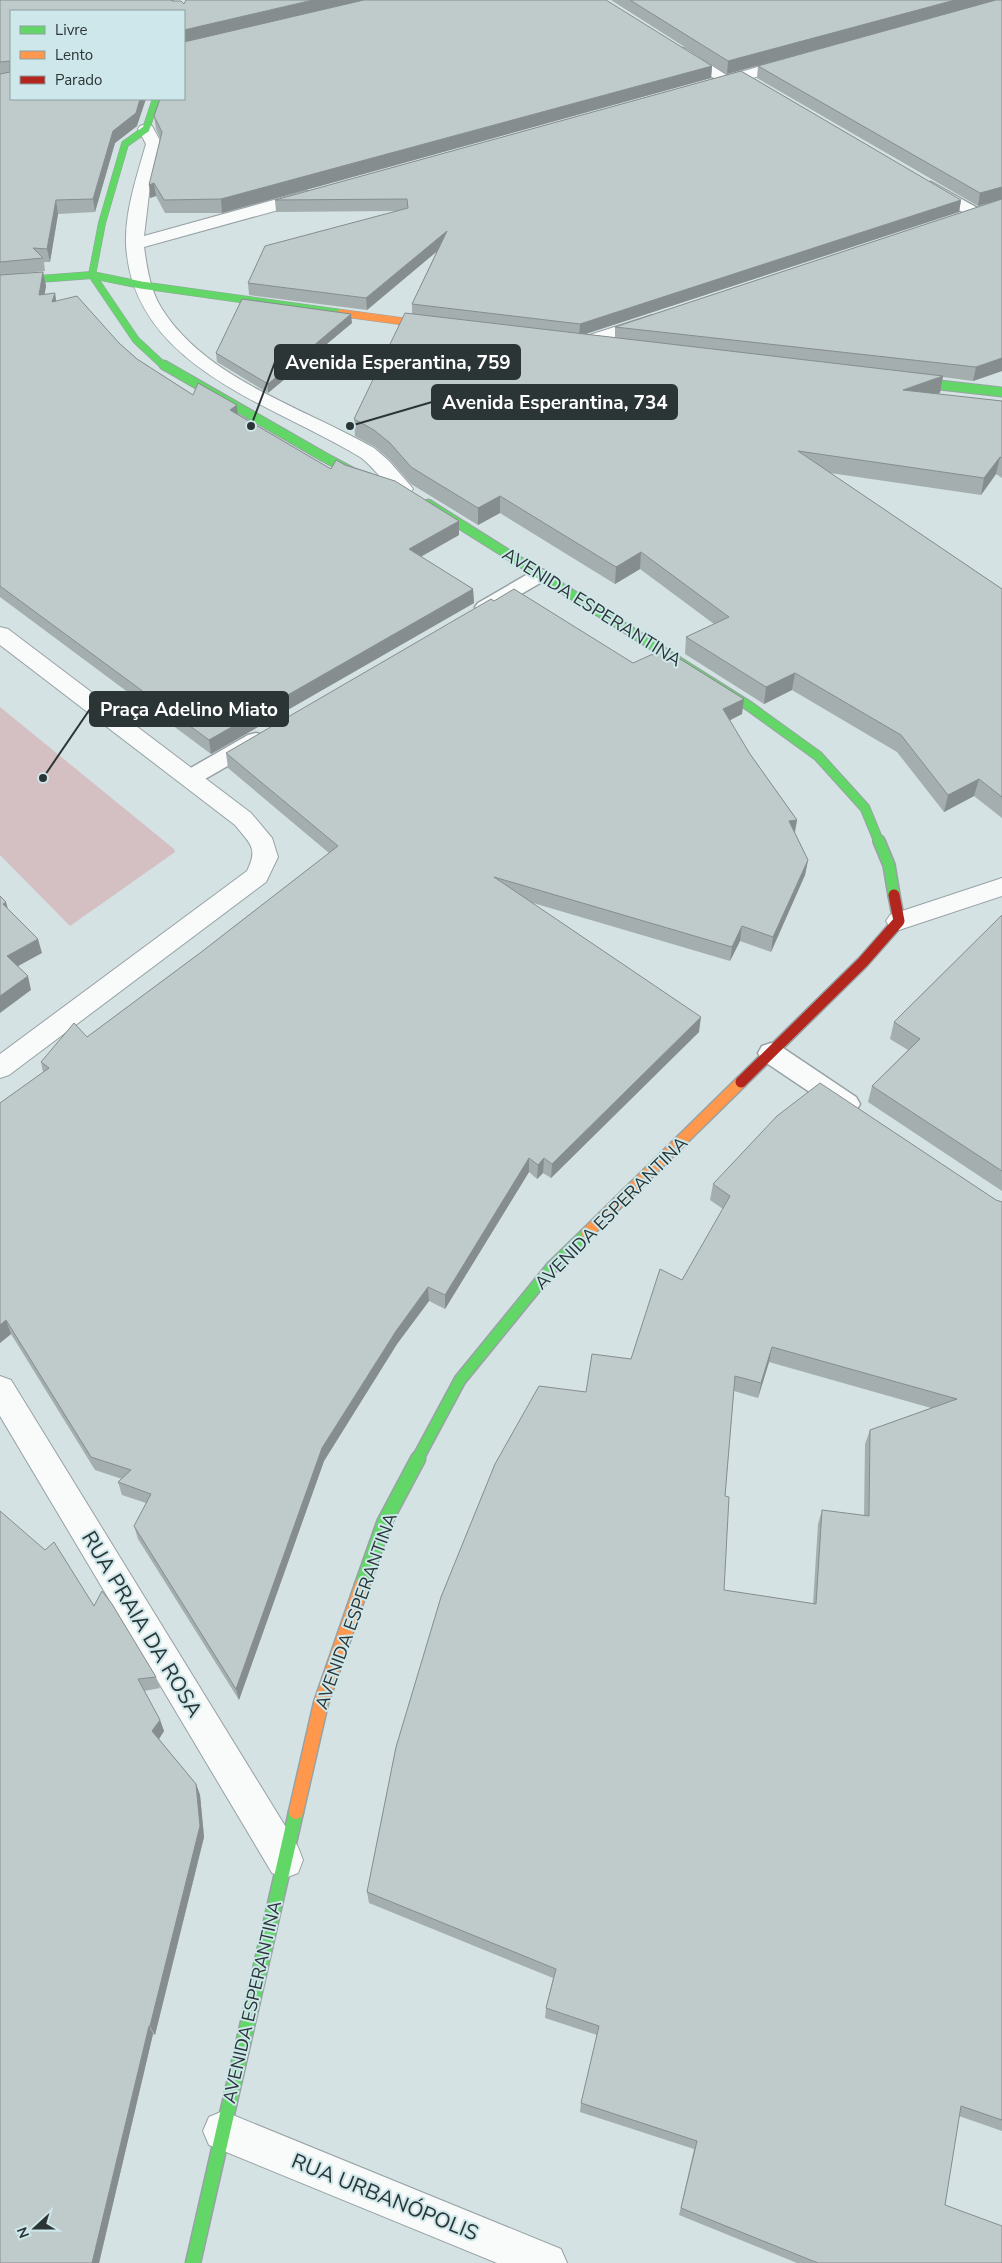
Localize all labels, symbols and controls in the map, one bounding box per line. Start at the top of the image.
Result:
legend [10,10,185,100]
text: Livre [55,20,88,40]
text: Lento [55,45,93,65]
text: Parado [55,70,102,90]
callout: Avenida Esperantina, 759 [275,345,520,379]
text: Avenida Esperantina, 759 [285,350,511,376]
callout: Avenida Esperantina, 734 [432,385,677,419]
text: Avenida Esperantina, 734 [442,390,668,416]
street label: AVENIDA ESPERANTINA [498,542,686,672]
callout: Praça Adelino Miato [90,692,288,726]
text: Praça Adelino Miato [100,697,278,723]
street label: AVENIDA ESPERANTINA [529,1131,693,1295]
street label: AVENIDA ESPERANTINA [309,1510,403,1712]
street label: RUA PRAIA DA ROSA [75,1526,209,1722]
street label: AVENIDA ESPERANTINA [217,1898,287,2106]
street label: RUA URBANÓPOLIS [287,2147,483,2247]
north arrow [10,2203,60,2253]
text: N [13,2224,34,2241]

